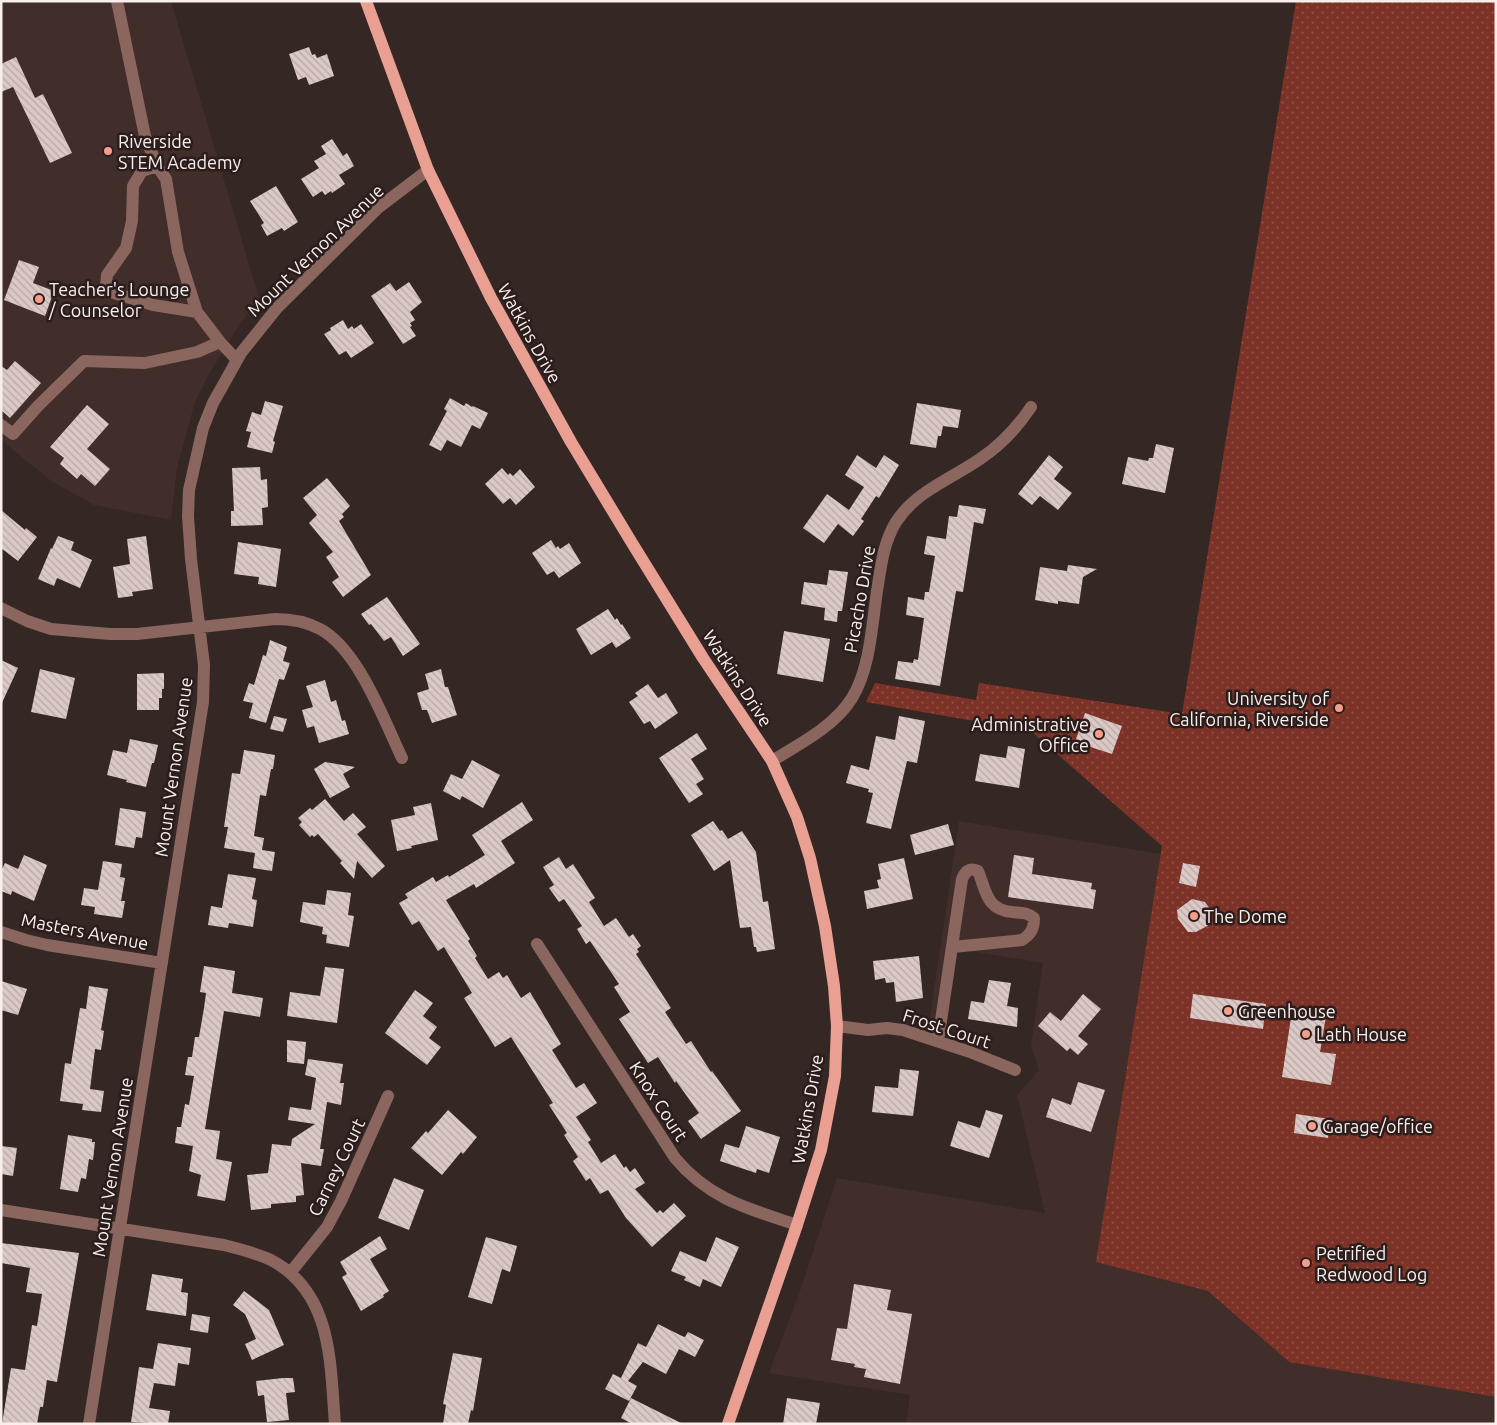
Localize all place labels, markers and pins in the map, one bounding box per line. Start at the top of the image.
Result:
place label: Riverside STEM Academy [118,131,242,172]
marker: Riverside STEM Academy [102,145,114,157]
place label: Teacher's Lounge / Counselor [48,279,190,320]
marker: Teacher's Lounge / Counselor [33,293,45,305]
place label: University of California, Riverside [1169,688,1329,729]
marker: University of California, Riverside [1333,702,1345,714]
place label: Administrative Office [971,714,1089,755]
marker: Administrative Office [1093,728,1105,740]
place label: The Dome [1204,906,1287,926]
marker: The Dome [1188,910,1200,922]
place label: Greenhouse [1238,1001,1336,1021]
marker: Greenhouse [1222,1005,1234,1017]
place label: Lath House [1316,1024,1407,1044]
marker: Lath House [1300,1028,1312,1040]
place label: Garage/office [1322,1116,1433,1136]
marker: Garage/office [1306,1120,1318,1132]
place label: Petrified Redwood Log [1316,1243,1427,1284]
marker: Petrified Redwood Log [1300,1257,1312,1269]

